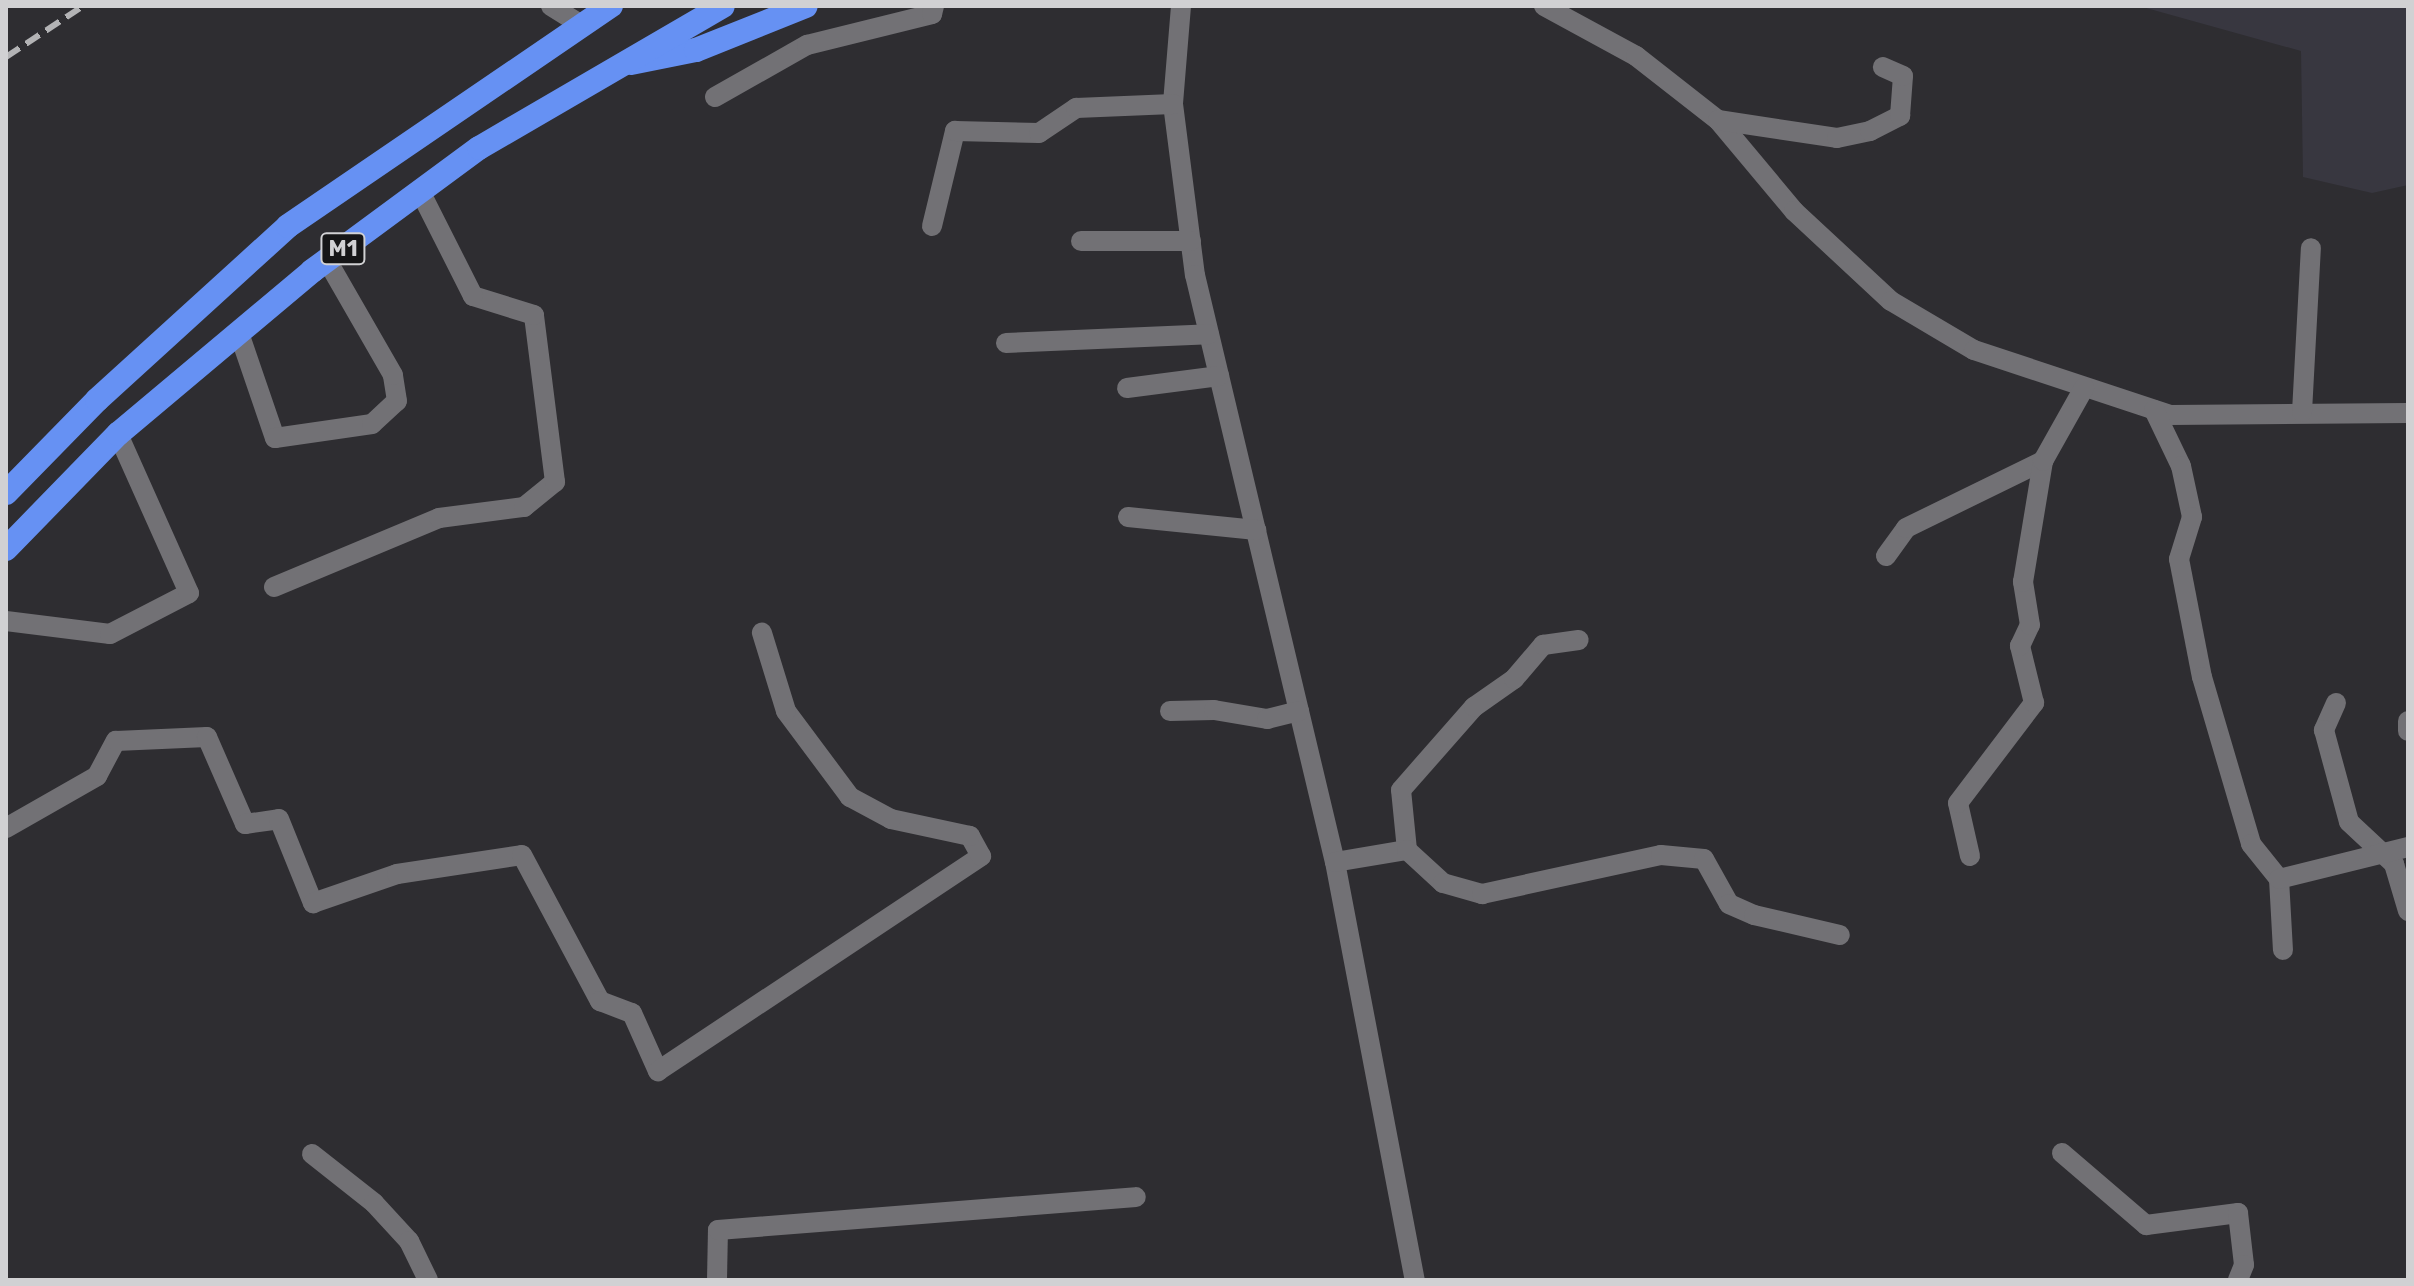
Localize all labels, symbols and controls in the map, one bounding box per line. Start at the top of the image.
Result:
road number: M1 [319,231,367,267]

